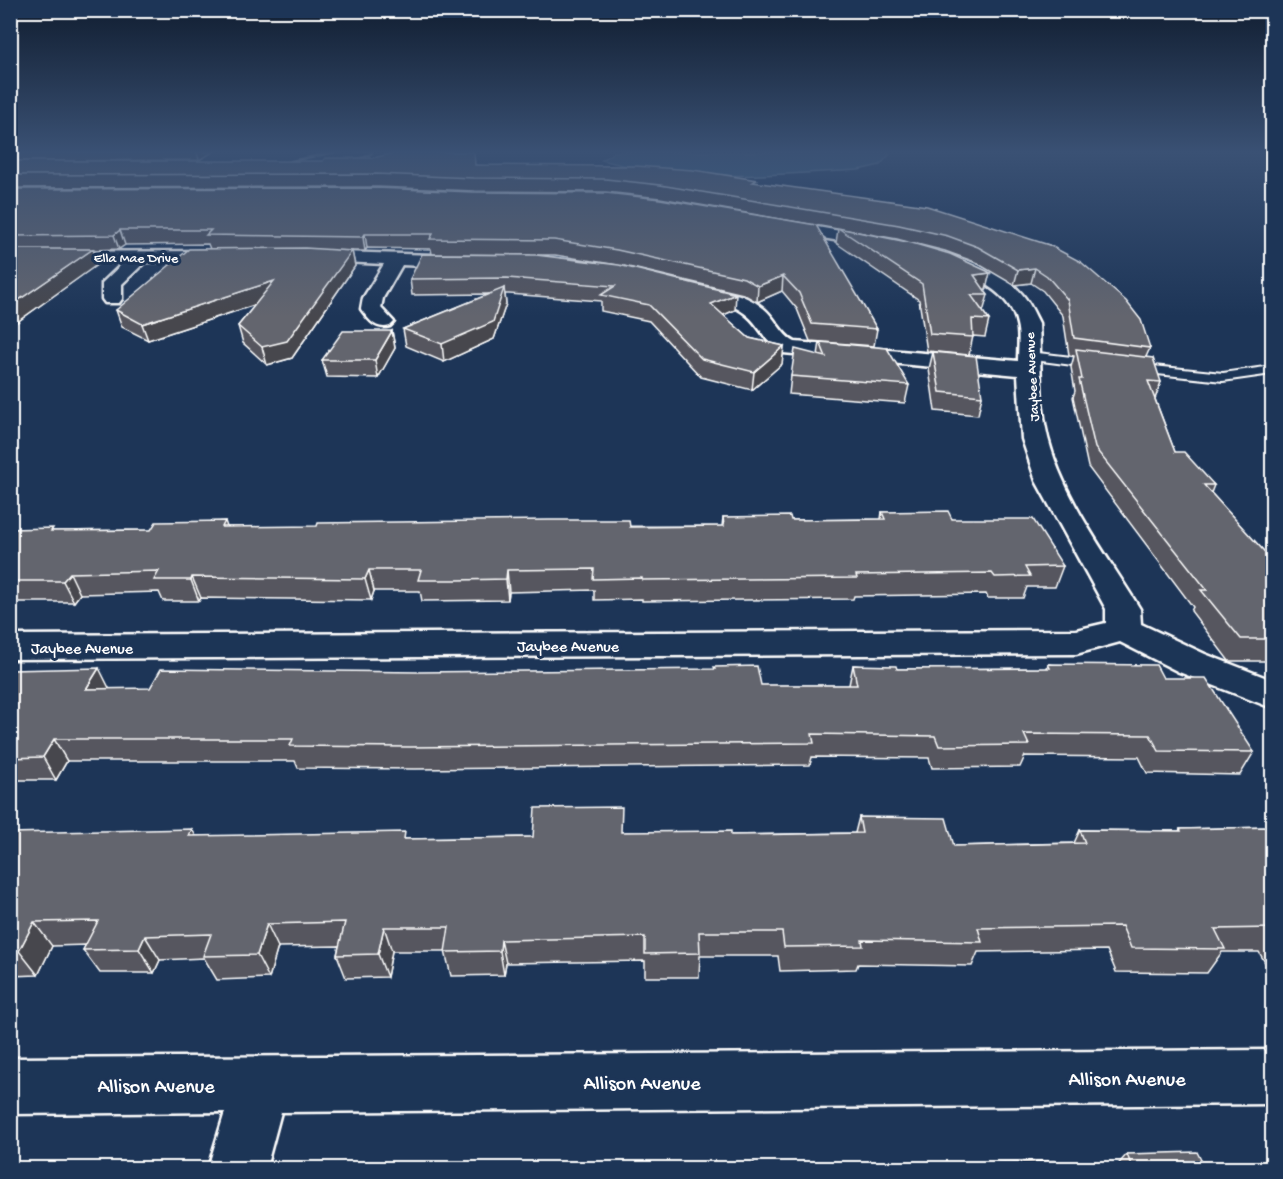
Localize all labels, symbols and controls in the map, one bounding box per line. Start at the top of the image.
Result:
street label: Ella Mae Drive [94,251,179,268]
street label: Jaybee Avenue [1023,331,1044,422]
street label: Jaybee Avenue [517,639,620,658]
street label: Jaybee Avenue [31,641,134,660]
street label: Allison Avenue [1068,1070,1186,1093]
street label: Allison Avenue [583,1074,701,1097]
street label: Allison Avenue [97,1077,215,1100]

